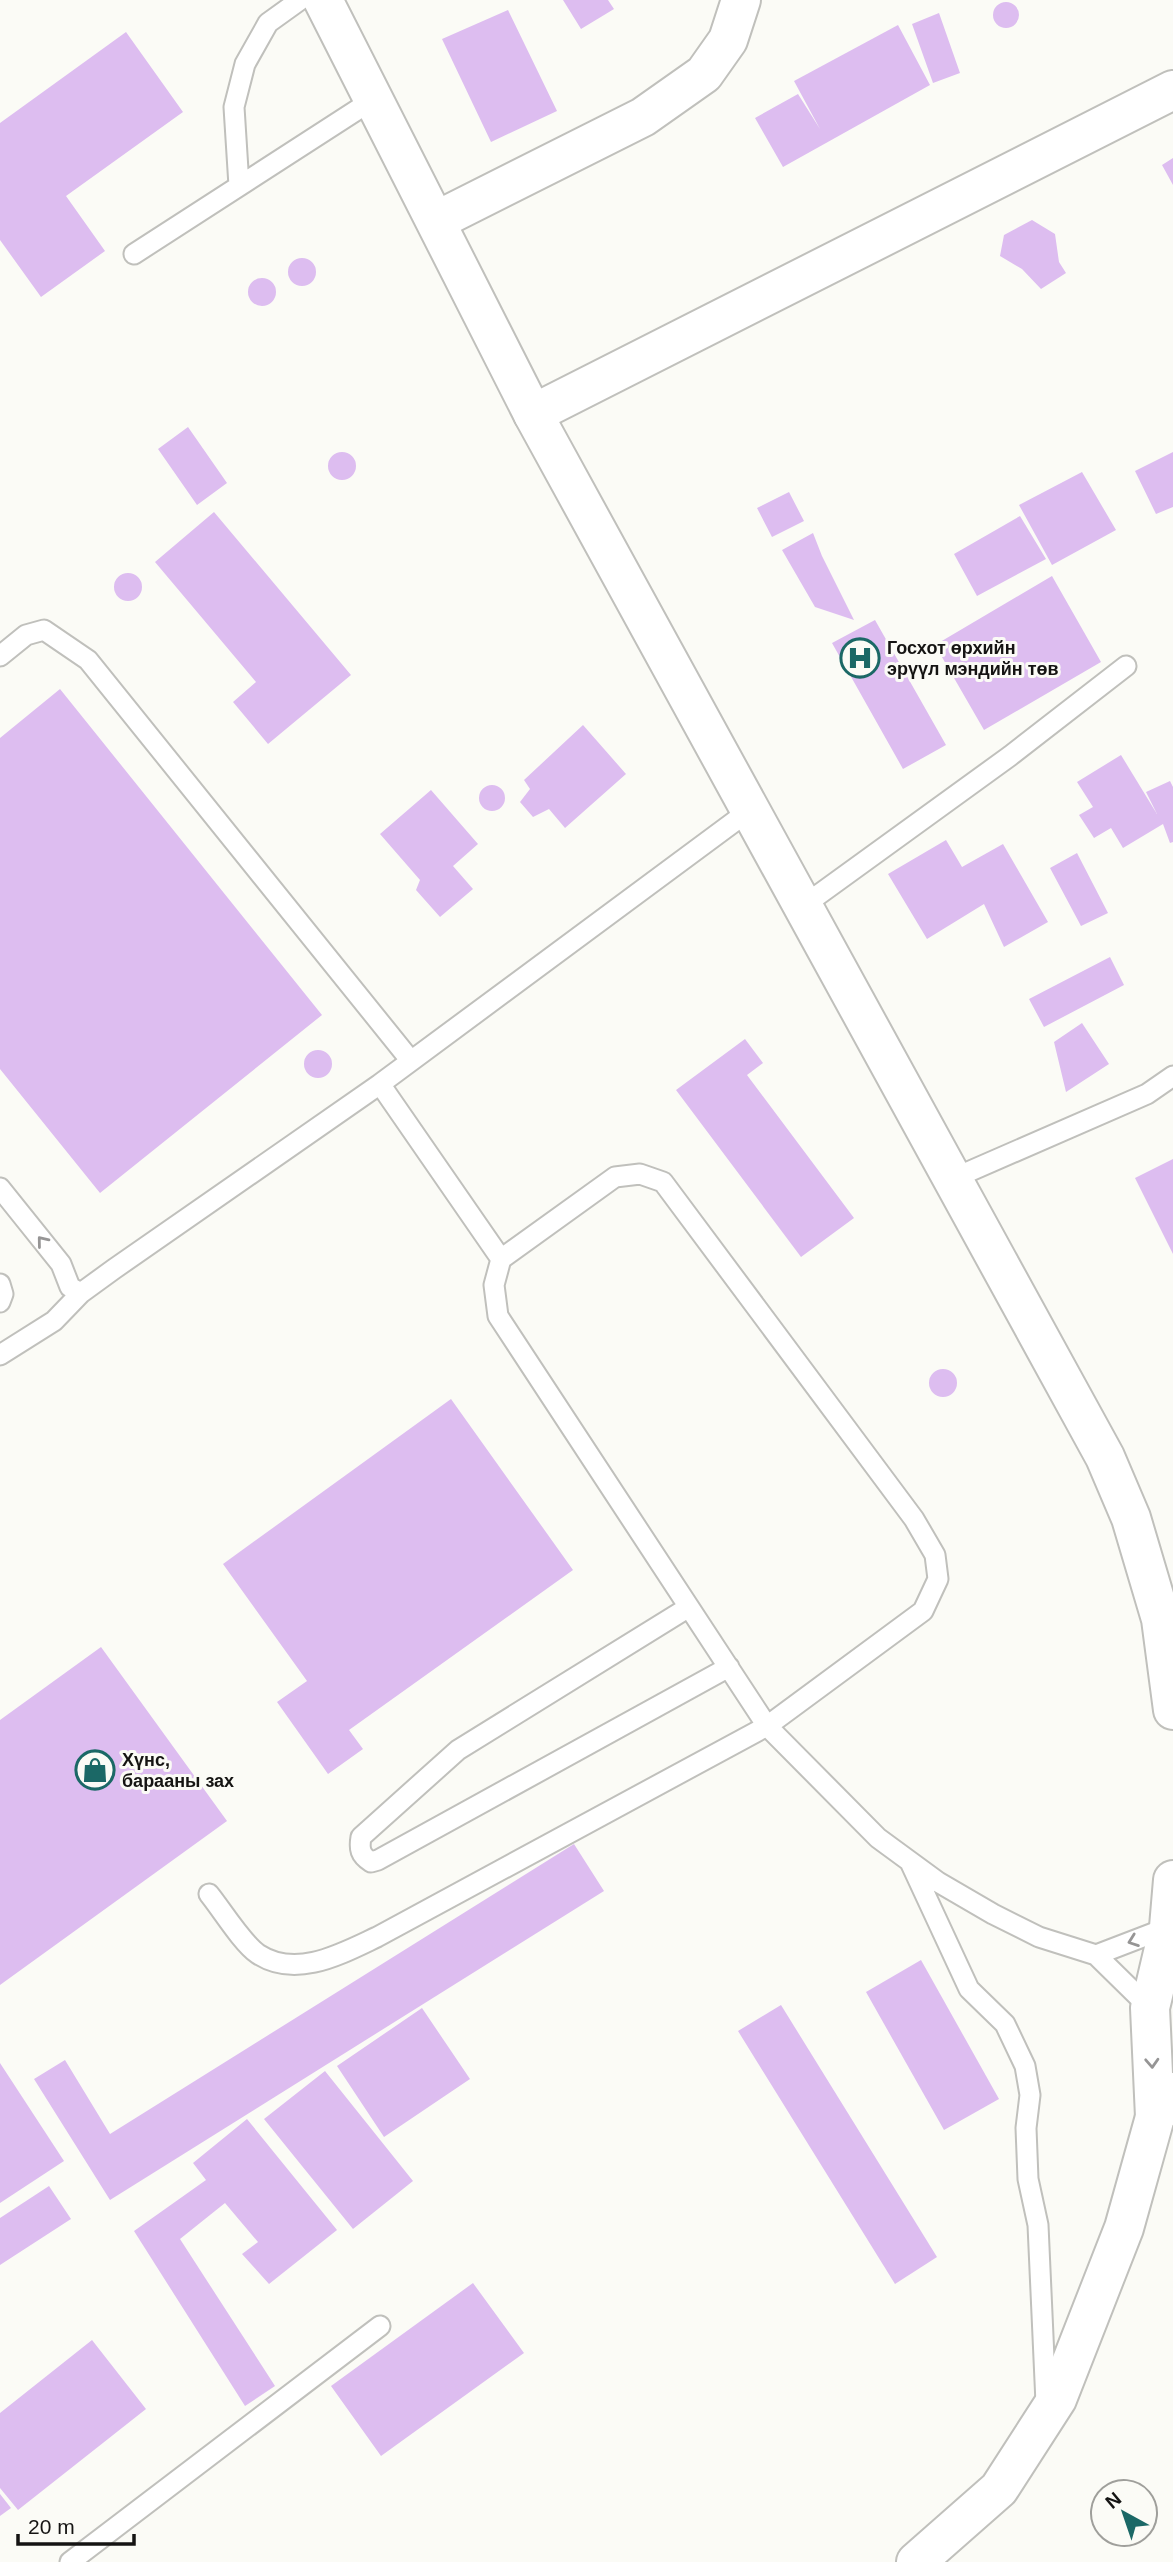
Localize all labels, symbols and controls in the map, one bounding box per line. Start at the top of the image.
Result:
hospital icon: Госхот өрхийн эрүүл мэндийн төв [839,637,881,679]
place label: Госхот өрхийн эрүүл мэндийн төв [887,638,1059,679]
one-way arrow [38,1236,50,1249]
shop icon: Хүнс, барааны зах [74,1749,116,1791]
place label: Хүнс, барааны зах [122,1750,234,1791]
one-way arrow [1127,1933,1139,1947]
one-way arrow [1145,2057,1160,2068]
north arrow [1089,2478,1159,2548]
text: N [1101,2488,1125,2513]
scale bar [18,2502,133,2546]
text: 20 m [28,2515,75,2538]

